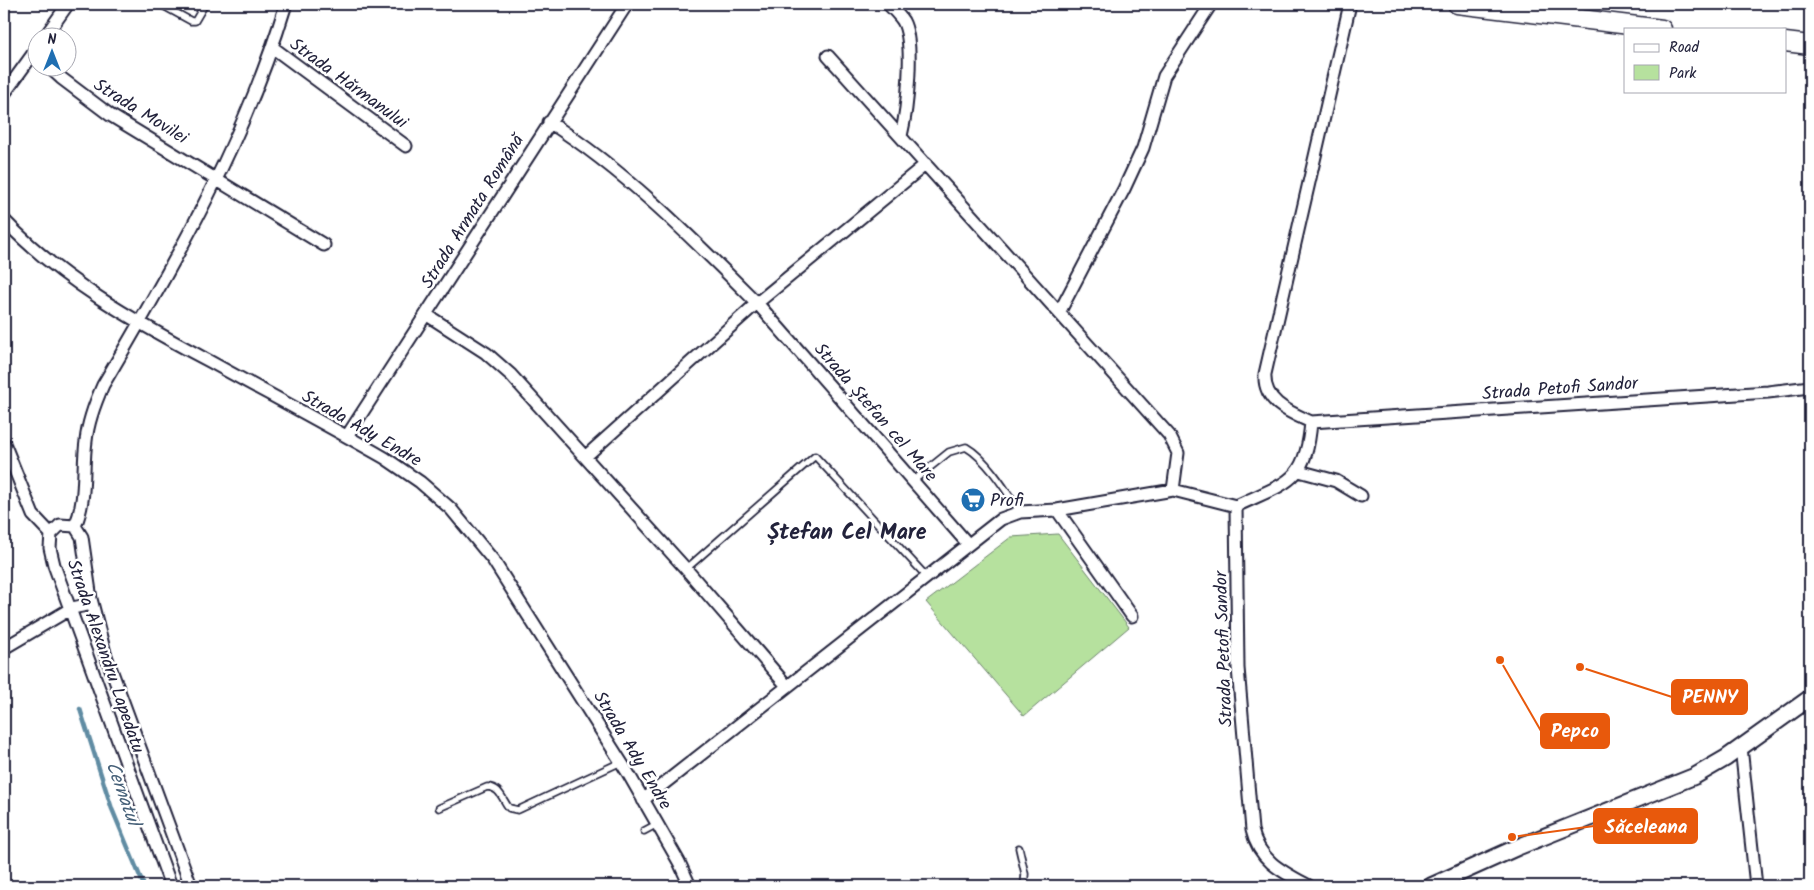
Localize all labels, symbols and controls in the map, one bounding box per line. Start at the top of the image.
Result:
north arrow [28,28,78,78]
legend [1624,28,1786,92]
text: N [48,29,57,51]
street label: Strada Hărmanului [283,31,414,138]
text: Road [1669,36,1700,60]
text: Park [1669,62,1697,86]
street label: Strada Movilei [87,72,194,153]
street label: Strada Armata Română [414,128,533,295]
street label: Strada Ștefan cel Mare [806,337,944,489]
street label: Strada Petofi Sandor [1481,370,1640,409]
street label: Strada Ady Endre [296,383,427,475]
supermarket icon: Profi [960,487,986,513]
place label: Profi [990,487,1024,516]
district label: Ștefan Cel Mare [767,516,927,551]
street label: Strada Alexandru Lapedatu [58,556,152,758]
street label: Strada Petofi Sandor [1207,569,1242,727]
callout: PENNY [1672,680,1747,714]
text: PENNY [1682,683,1739,713]
street label: Strada Ady Endre [585,686,679,816]
callout: Pepco [1541,714,1609,748]
text: Pepco [1551,717,1599,747]
water label: Cernatul [97,757,149,833]
callout: Săceleana [1594,809,1697,843]
text: Săceleana [1604,813,1688,843]

